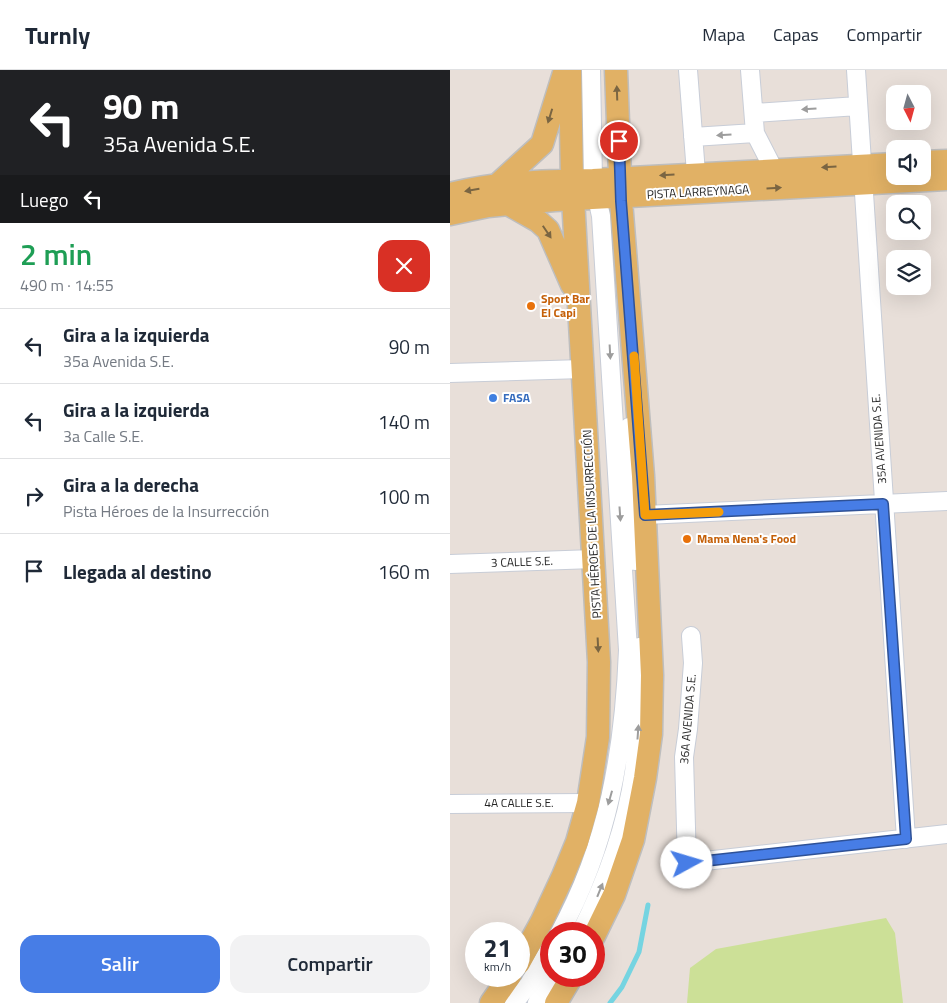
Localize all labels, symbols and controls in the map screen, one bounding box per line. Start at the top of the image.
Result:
text: Turnly [25,17,90,53]
text: Mapa [702,21,745,48]
text: Capas [773,21,819,48]
text: Compartir [847,21,922,48]
text: 90 m [103,79,179,133]
one-way arrow [613,85,621,101]
north arrow [886,85,931,130]
map controls [886,85,931,295]
icon: left [20,90,85,155]
one-way arrow [801,105,817,113]
one-way arrow [546,109,554,124]
pin [598,120,640,162]
text: 35a Avenida S.E. [103,127,255,161]
icon: arrive [605,127,633,155]
one-way arrow [716,132,732,140]
button: sound [886,140,931,185]
one-way arrow [821,164,837,172]
one-way arrow [658,171,674,179]
street label: PISTA LARREYNAGA [646,179,750,204]
one-way arrow [766,183,782,191]
text: Luego [20,185,69,214]
icon: left [79,185,107,213]
one-way arrow [464,186,479,194]
button: search [886,195,931,240]
one-way arrow [542,225,552,239]
text: 2 min [20,231,92,277]
button: close [378,240,430,292]
button: layers [886,250,931,295]
text: 490 m · 14:55 [20,273,114,297]
place label: Sport Bar El Capi [541,289,590,322]
marker: Sport Bar El Capi [525,300,537,312]
text: Gira a la izquierda [63,320,210,349]
icon: left [20,332,48,360]
text: 90 m [389,332,430,361]
one-way arrow [606,344,614,360]
text: 35a Avenida S.E. [63,349,174,373]
place label: FASA [503,388,531,407]
marker: FASA [487,392,499,404]
street label: 35A AVENIDA S.E. [866,393,891,485]
text: Gira a la izquierda [63,395,210,424]
icon: left [20,407,48,435]
text: 140 m [378,407,430,436]
text: 3a Calle S.E. [63,424,144,448]
street label: PISTA HÉROES DE LA INSURRECCIÓN [577,429,606,619]
text: Gira a la derecha [63,470,199,499]
icon: right [20,482,48,510]
text: 100 m [378,482,430,511]
text: Pista Héroes de la Insurrección [63,499,269,523]
one-way arrow [616,507,624,523]
place label: Mama Nena's Food [697,529,796,548]
marker: Mama Nena's Food [681,533,693,545]
street label: 3 CALLE S.E. [491,551,553,572]
icon: arrive [20,557,48,585]
text: Llegada al destino [63,557,212,586]
text: 160 m [378,557,430,586]
one-way arrow [595,638,603,654]
street label: 36A AVENIDA S.E. [674,673,701,765]
one-way arrow [635,724,643,740]
one-way arrow [606,790,614,805]
street label: 4A CALLE S.E. [484,793,554,812]
position arrow [660,836,712,888]
one-way arrow [597,882,604,897]
speed limit sign: 30 [540,922,605,987]
text: 21 [483,929,512,967]
button: Salir [20,935,220,993]
button: Compartir [230,935,430,993]
text: km/h [484,957,511,976]

